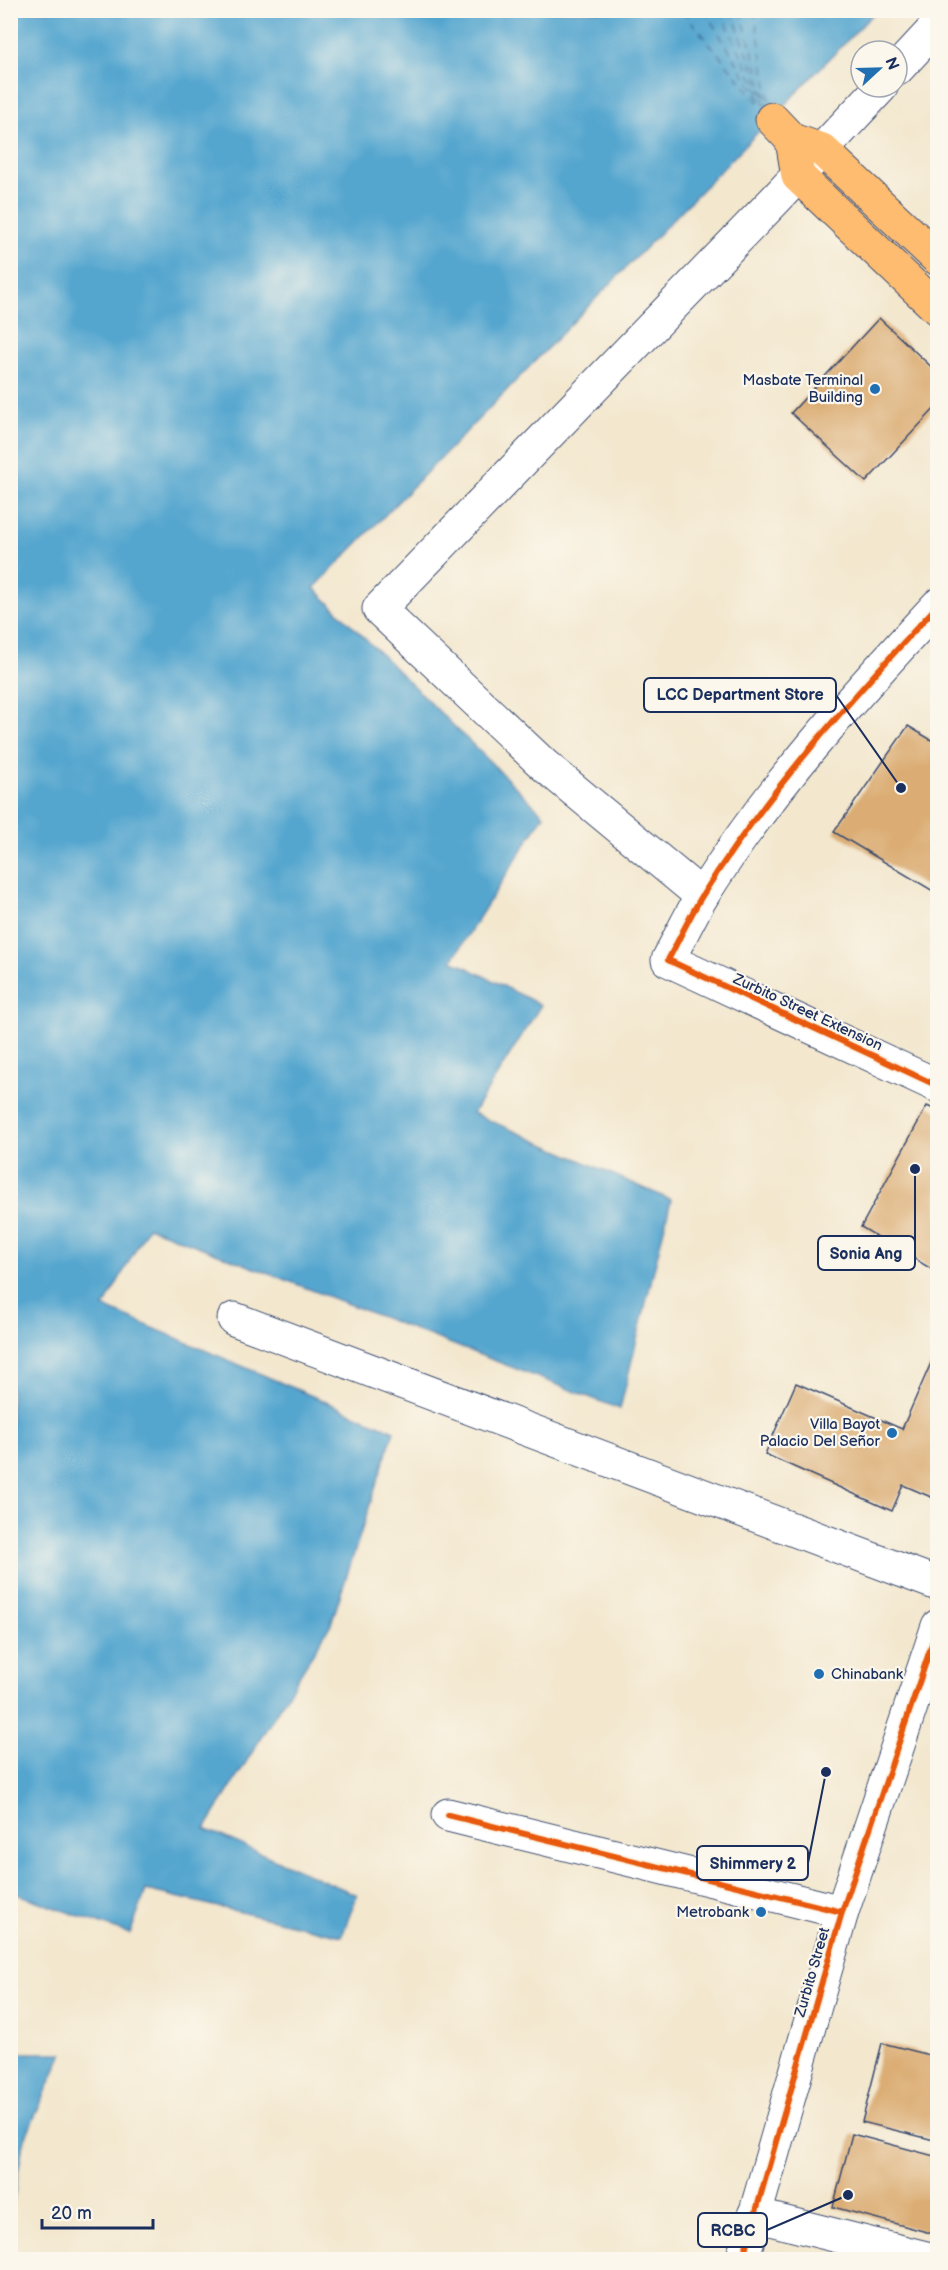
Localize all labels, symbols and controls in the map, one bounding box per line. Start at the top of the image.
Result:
north arrow [849,39,909,99]
text: N [880,55,903,73]
place label: Masbate Terminal Building [743,371,863,407]
marker: Masbate Terminal Building [868,382,882,396]
callout: LCC Department Store [644,678,836,712]
text: LCC Department Store [656,686,824,705]
street label: Zurbito Street Extension [729,969,885,1055]
callout: Sonia Ang [818,1236,915,1270]
text: Sonia Ang [830,1245,902,1264]
place label: Villa Bayot Palacio Del Señor [760,1415,881,1451]
marker: Villa Bayot Palacio Del Señor [885,1426,899,1440]
place label: Chinabank [831,1665,904,1684]
marker: Chinabank [812,1667,826,1681]
callout: Shimmery 2 [697,1846,808,1880]
text: Shimmery 2 [710,1855,797,1874]
place label: Metrobank [676,1903,750,1922]
marker: Metrobank [754,1905,768,1919]
street label: Zurbito Street [790,1925,834,2020]
scale bar [42,2192,153,2230]
text: 20 m [51,2203,92,2224]
callout: RCBC [698,2213,767,2247]
text: RCBC [711,2222,755,2241]

